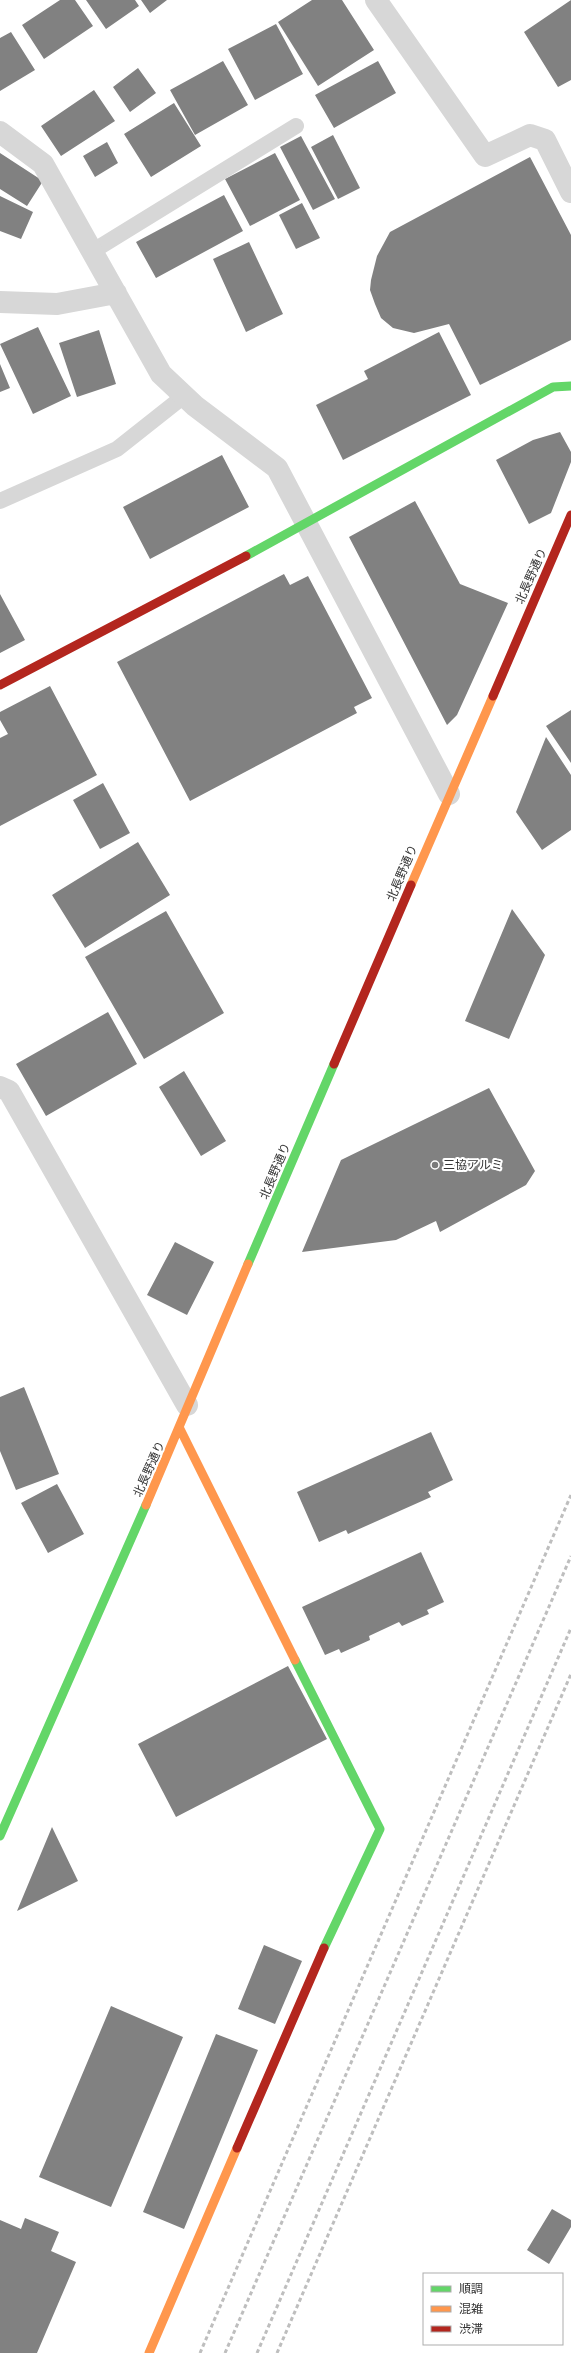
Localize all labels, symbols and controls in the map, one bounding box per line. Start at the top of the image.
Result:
street label: 北長野通り [511,545,550,606]
street label: 北長野通り [383,842,420,903]
street label: 北長野通り [256,1140,293,1201]
place label: 三協アルミ [443,1157,503,1172]
marker: 三協アルミ [430,1160,440,1170]
street label: 北長野通り [129,1438,168,1499]
legend [423,2273,563,2345]
text: 順調 [459,2281,483,2296]
text: 混雑 [459,2301,483,2316]
text: 渋滞 [459,2321,483,2336]

